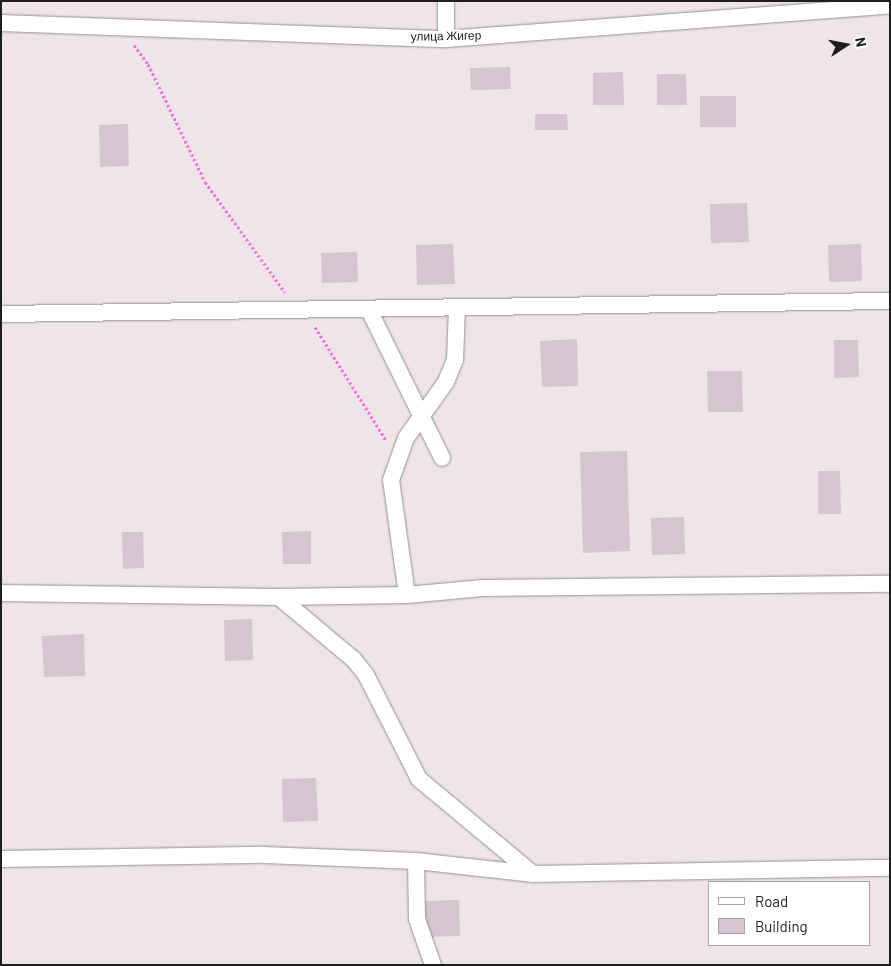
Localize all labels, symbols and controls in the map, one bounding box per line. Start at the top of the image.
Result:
north arrow [821,20,871,70]
street label: улица Жигер [411,28,481,44]
text: N [852,36,870,48]
legend [708,881,871,946]
text: Road [755,892,788,910]
text: Building [755,917,808,935]

